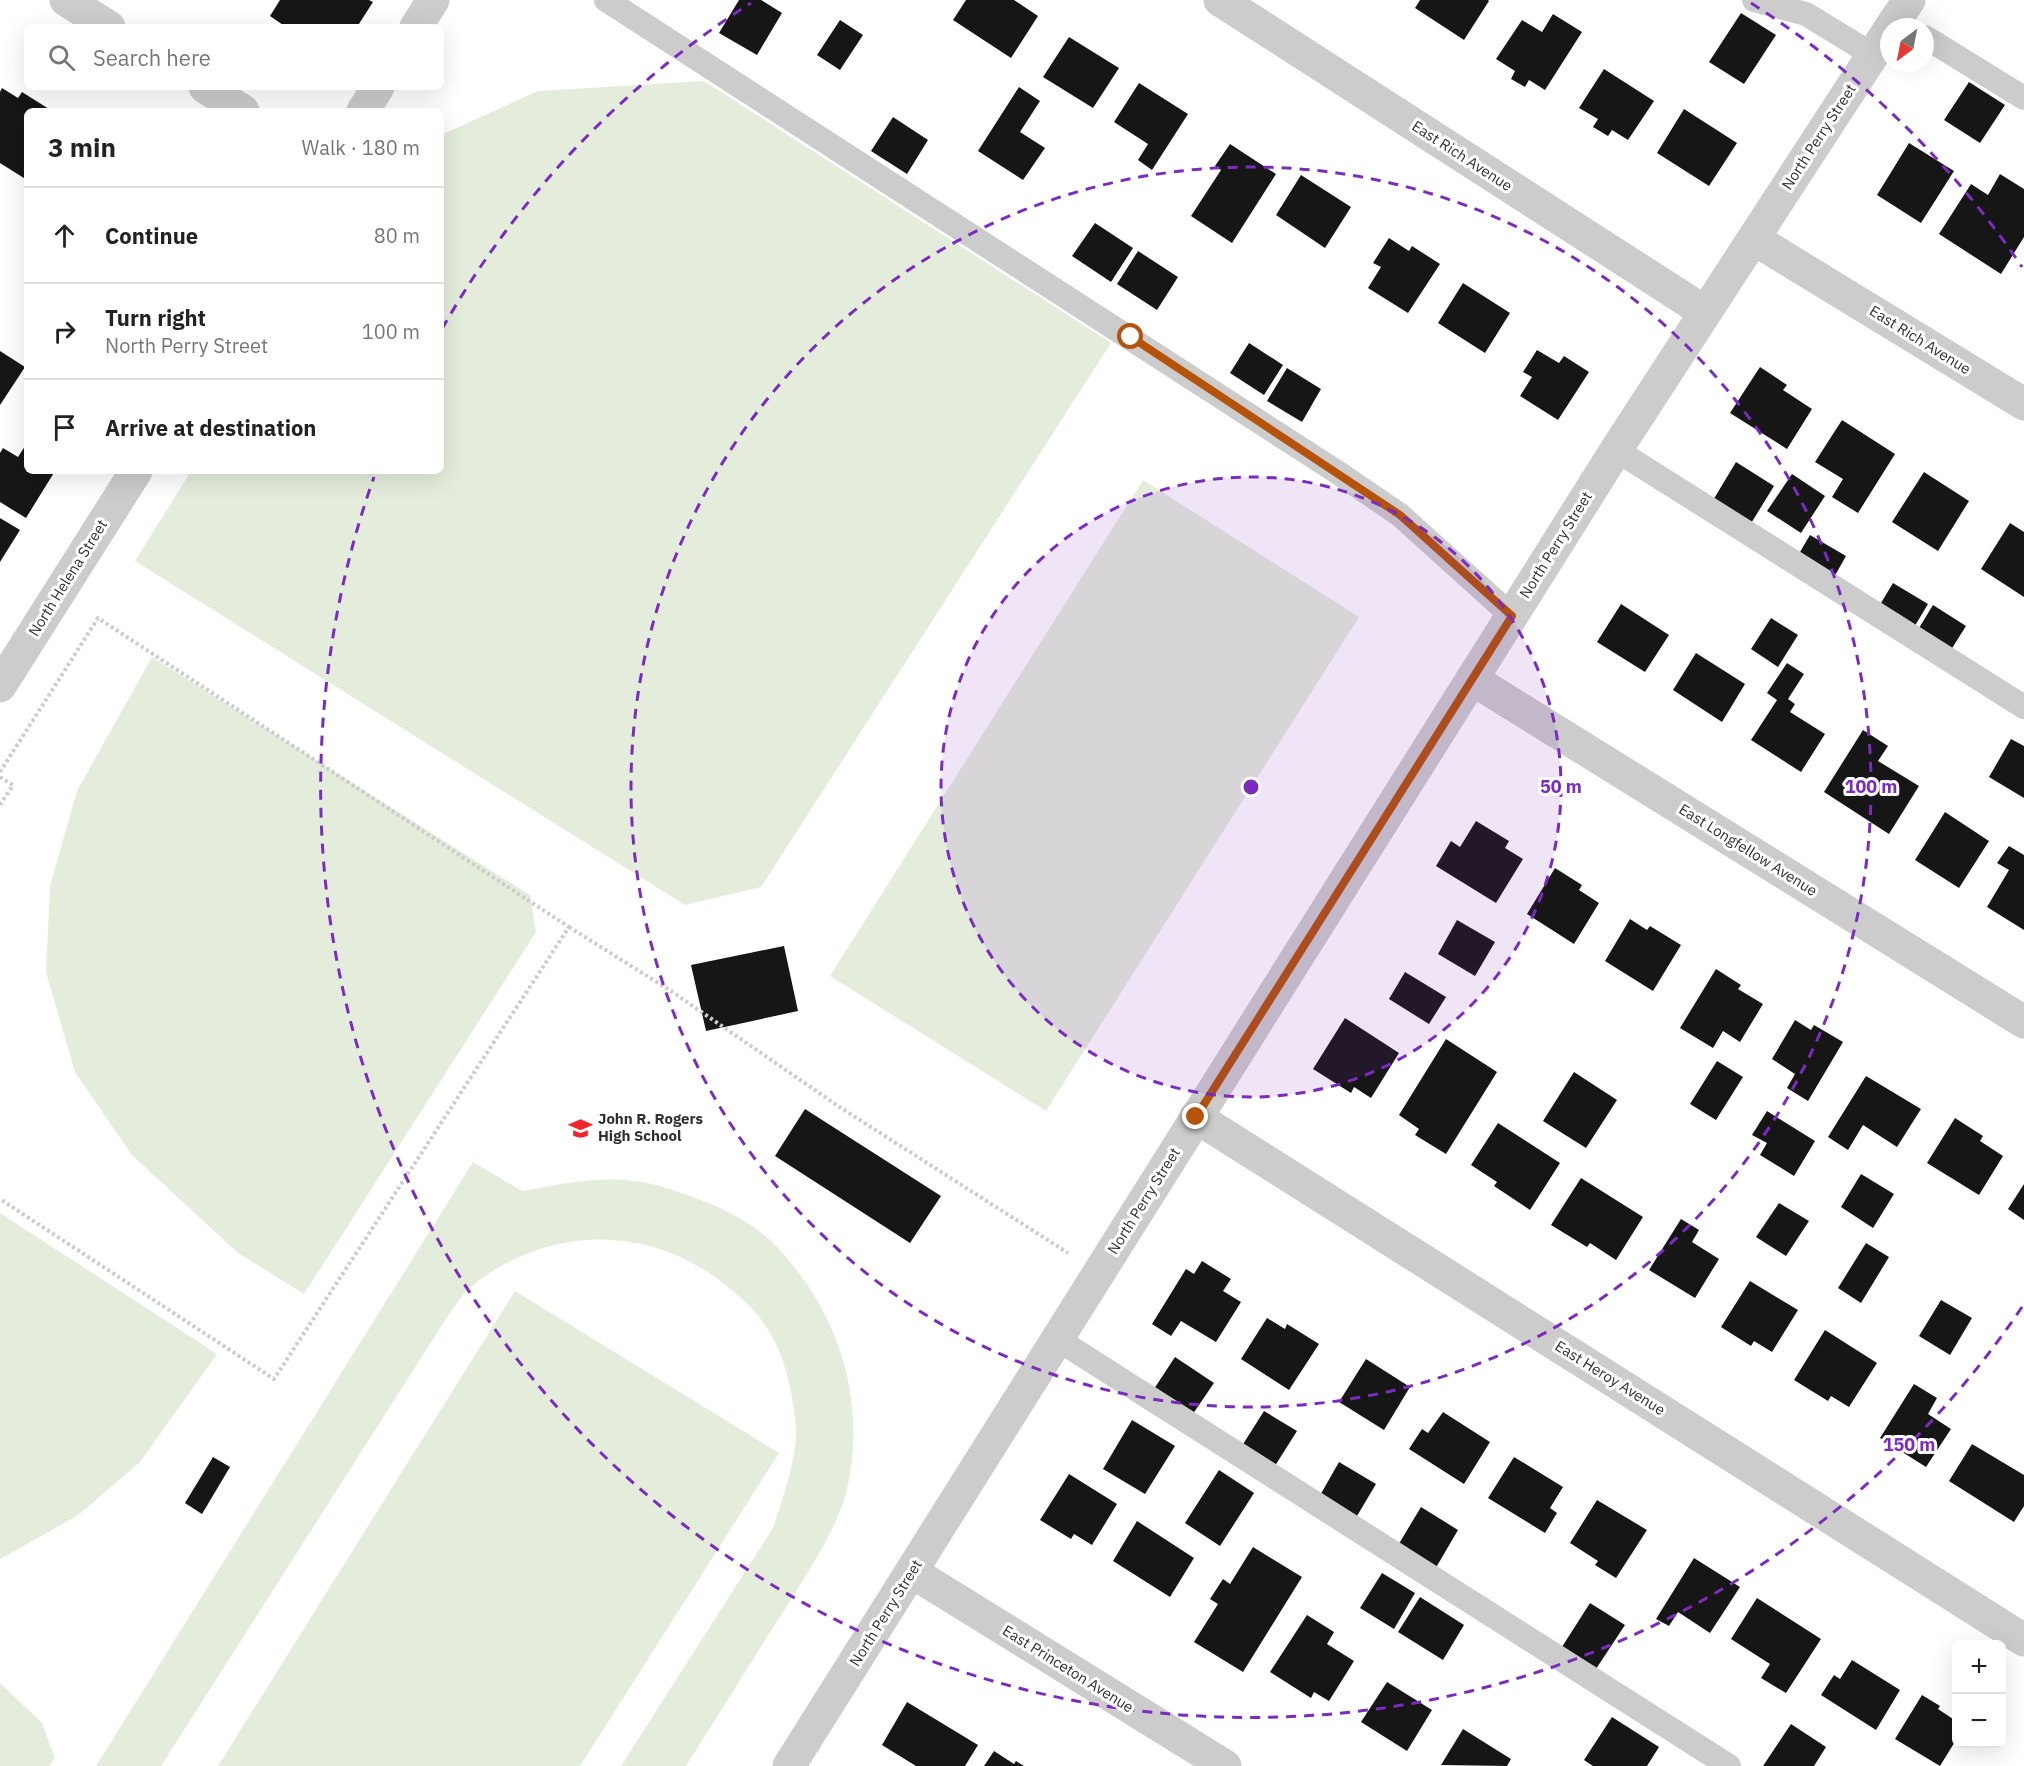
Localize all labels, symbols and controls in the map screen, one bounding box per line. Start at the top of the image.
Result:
north arrow [1880,18,1934,72]
search box [24,24,444,90]
icon: search [45,41,78,74]
text: Search here [93,43,211,72]
street label: North Perry Street [1777,80,1860,193]
street label: East Rich Avenue [1409,116,1516,195]
text: 3 min [48,130,116,164]
text: Walk · 180 m [302,134,420,161]
icon: ahead [48,219,81,252]
text: Continue [105,221,198,250]
text: 80 m [374,222,420,249]
street label: East Rich Avenue [1866,301,1974,378]
text: Turn right [105,303,206,332]
icon: right [48,315,81,348]
text: 100 m [362,318,420,345]
route start [1117,323,1143,349]
text: North Perry Street [105,332,268,359]
icon: arrive [48,411,81,444]
text: Arrive at destination [105,413,316,442]
street label: North Perry Street [1515,488,1596,602]
street label: North Helena Street [24,516,111,640]
text: 50 m [1540,775,1582,798]
text: 100 m [1845,775,1897,798]
centre of rings [1241,777,1261,797]
street label: East Longfellow Avenue [1676,799,1821,900]
route end [1182,1103,1208,1129]
place label: John R. Rogers High School [598,1109,704,1145]
school or university icon: John R. Rogers High School [567,1115,593,1141]
street label: North Perry Street [1103,1144,1184,1258]
street label: East Heroy Avenue [1552,1336,1669,1419]
text: 150 m [1883,1433,1935,1456]
street label: North Perry Street [845,1556,926,1670]
street label: East Princeton Avenue [999,1621,1137,1717]
map controls [1952,1640,2006,1748]
button: + [1952,1640,2006,1694]
button: − [1952,1694,2006,1748]

